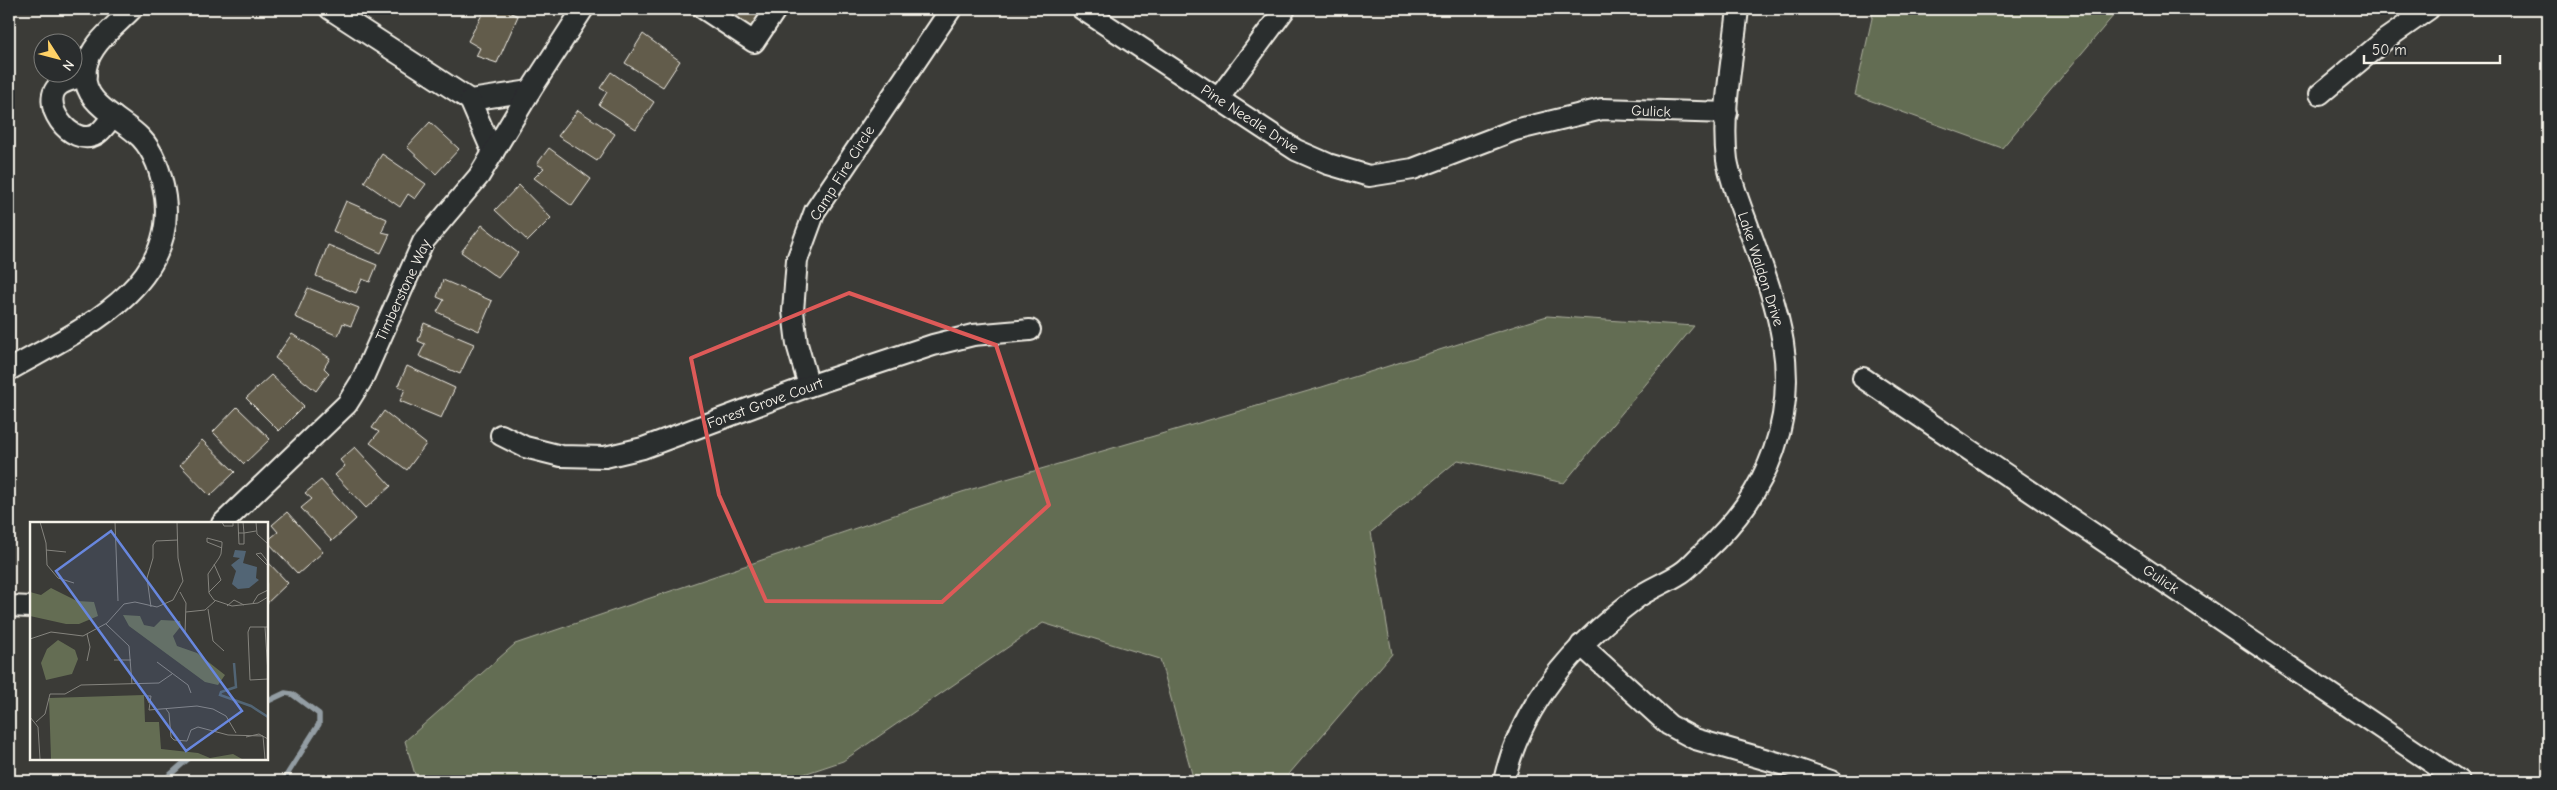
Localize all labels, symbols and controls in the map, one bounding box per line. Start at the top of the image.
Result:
north arrow [32,32,82,82]
scale bar [2364,32,2501,64]
text: 50 m [2372,41,2407,59]
text: N [59,57,78,74]
street label: Pine Needle Drive [1197,81,1303,158]
street label: Gulick [1631,101,1672,121]
street label: Camp Fire Circle [806,122,879,224]
street label: Lake Waldon Drive [1734,210,1788,329]
street label: Timberstone Way [372,236,435,344]
street label: Forest Grove Court [704,373,826,432]
inset map [30,522,268,760]
street label: Gulick [2140,560,2183,598]

